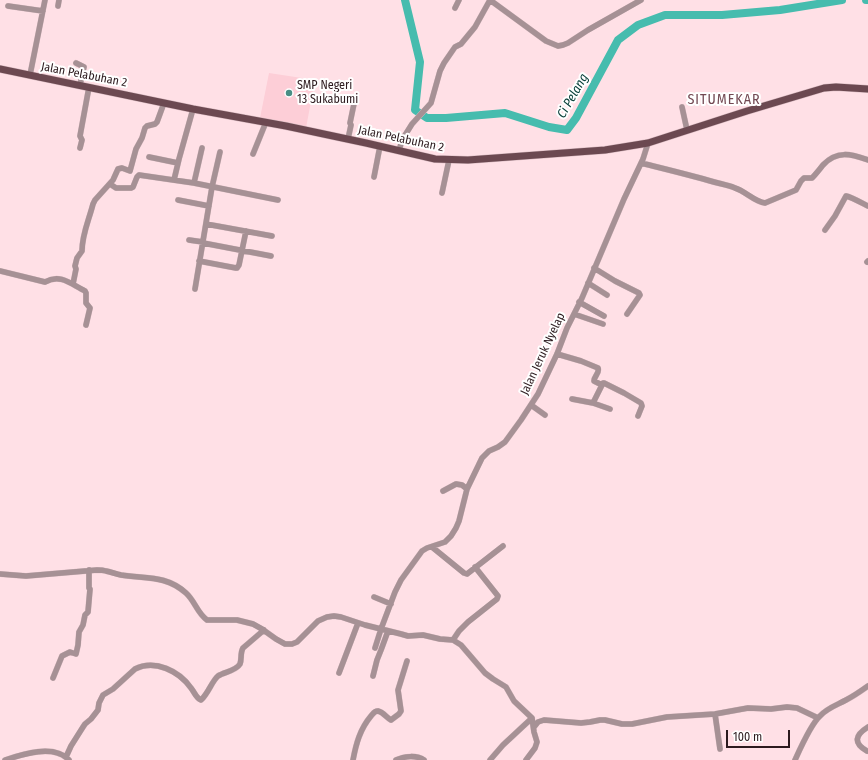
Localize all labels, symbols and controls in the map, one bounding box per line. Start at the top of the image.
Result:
street label: Jalan Pelabuhan 2 [40,60,128,90]
water label: Ci Pelang [554,71,592,121]
place label: SMP Negeri 13 Sukabumi [297,79,358,107]
marker: SMP Negeri 13 Sukabumi [284,88,294,98]
district label: SITUMEKAR [687,92,761,108]
street label: Jalan Pelabuhan 2 [357,123,445,155]
street label: Jalan Jeruk Nyelap [518,311,568,397]
scale bar [728,722,792,748]
text: 100 m [733,730,762,744]

